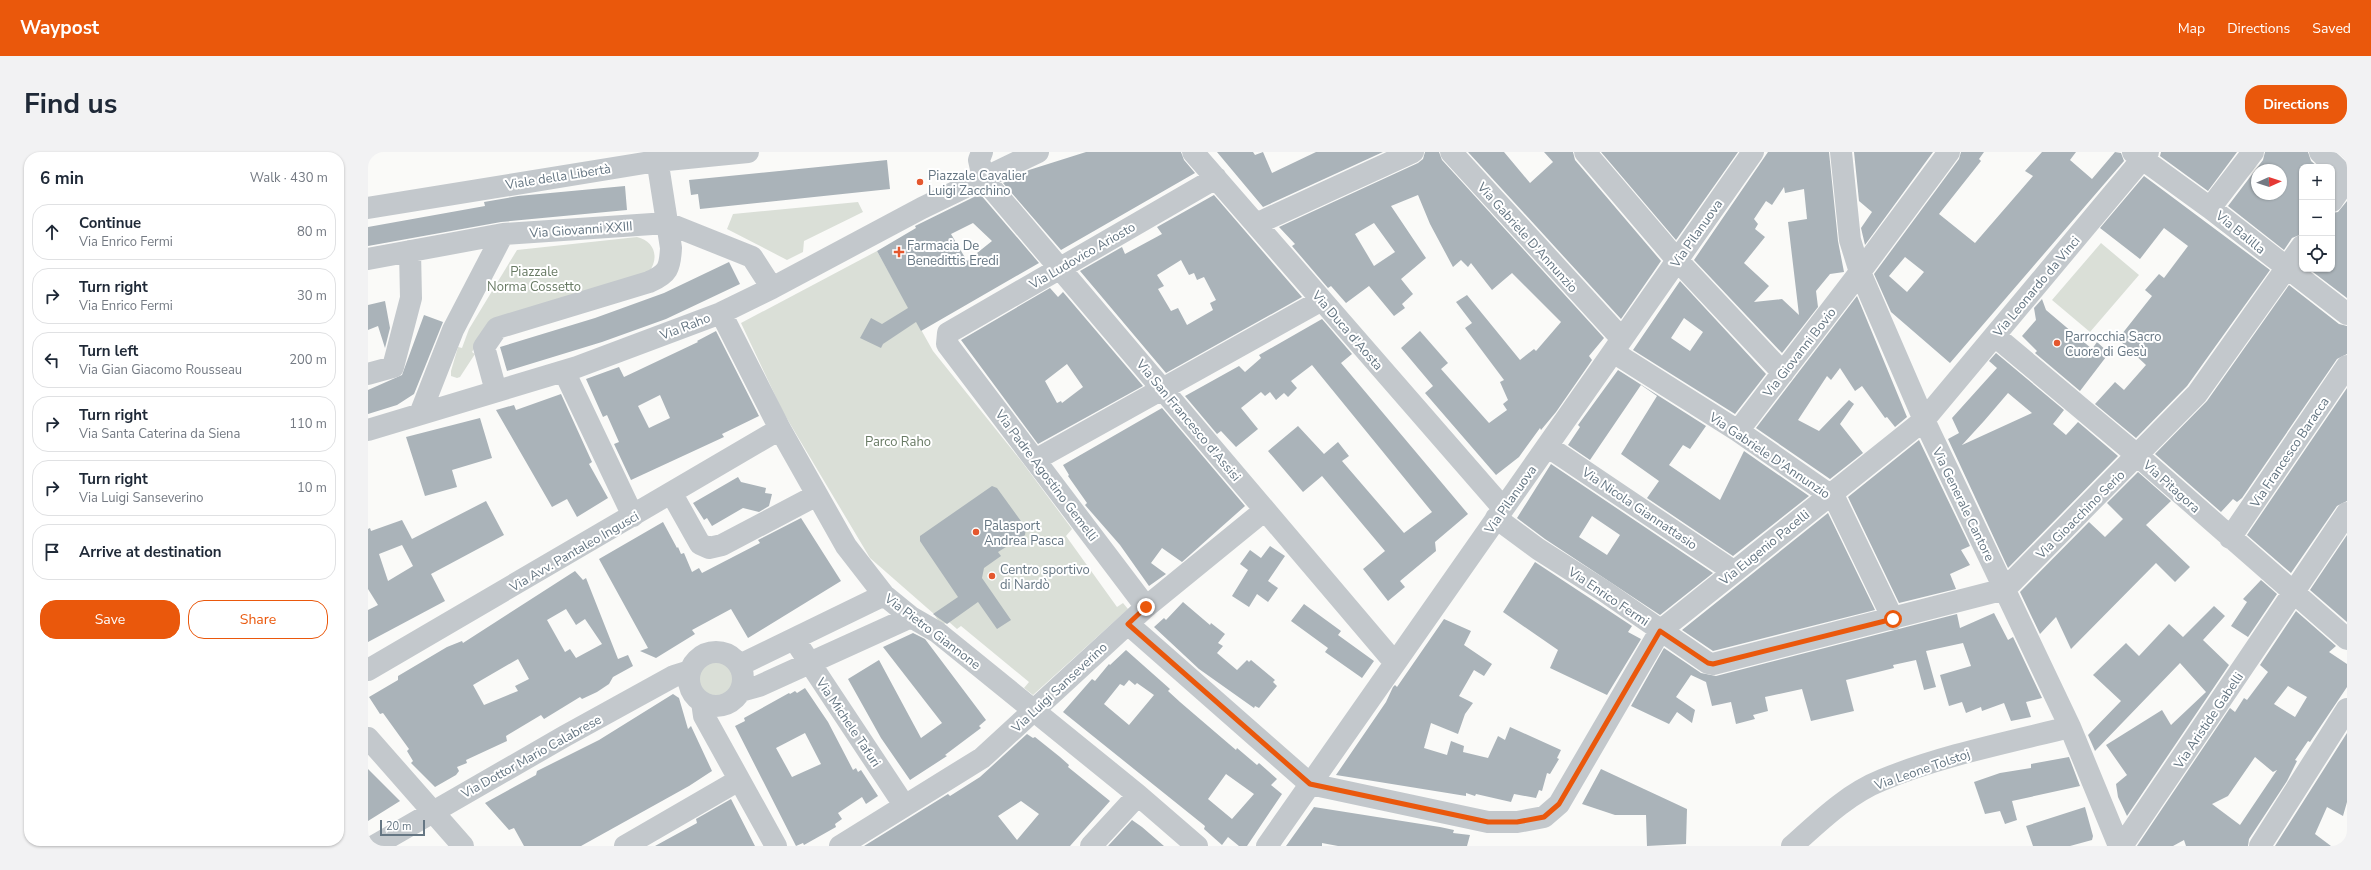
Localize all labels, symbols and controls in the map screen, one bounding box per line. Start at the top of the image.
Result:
text: Waypost [20,15,99,41]
text: Map [2178,19,2205,38]
text: Directions [2227,19,2290,38]
text: Saved [2312,19,2351,38]
text: Find us [24,85,118,123]
button: Directions [2245,85,2347,124]
street label: Viale della Libertà [503,160,612,194]
north arrow [2251,164,2287,200]
map controls [2299,164,2335,272]
button: + [2299,164,2335,200]
text: 6 min [40,167,84,190]
place label: Piazzale Cavalier Luigi Zacchino [928,167,1027,200]
text: Walk · 430 m [250,169,328,187]
marker: Piazzale Cavalier Luigi Zacchino [915,177,925,187]
street label: Via Gabriele D'Annunzio [1472,178,1582,297]
street label: Via Pilanuova [1666,196,1727,272]
button: − [2299,200,2335,236]
street label: Via Balilla [2211,206,2269,258]
text: Continue [79,213,141,233]
street label: Via Giovanni XXIII [528,217,633,243]
street label: Via Ludovico Ariosto [1025,218,1139,294]
icon: ahead [41,221,63,243]
text: 80 m [297,223,327,241]
street label: Via Leonardo da Vinci [1989,232,2084,342]
text: Via Enrico Fermi [79,233,173,251]
button: locate [2299,236,2335,272]
place label: Farmacia De Benedittis Eredi [907,237,999,270]
marker: Farmacia De Benedittis Eredi [894,247,904,257]
park label: Piazzale Norma Cossetto [487,263,581,296]
text: Turn right [79,277,148,297]
icon: right [41,285,63,307]
street label: Via Duca d'Aosta [1307,286,1387,374]
text: 30 m [297,287,327,305]
text: Via Enrico Fermi [79,297,173,315]
street label: Via Giovanni Bovio [1758,304,1841,402]
street label: Via Raho [657,309,713,345]
place label: Parrocchia Sacro Cuore di Gesù [2065,328,2162,361]
marker: Parrocchia Sacro Cuore di Gesù [2052,338,2062,348]
text: Turn left [79,341,138,361]
icon: left [41,349,63,371]
text: 200 m [289,351,327,369]
street label: Via San Francesco d'Assisi [1131,355,1245,485]
text: Via Gian Giacomo Rousseau [79,361,242,379]
street label: Via Francesco Baracca [2246,394,2333,512]
text: Turn right [79,405,148,425]
street label: Via Padre Agostino Gemelli [990,405,1102,545]
street label: Via Gabriele D'Annunzio [1705,408,1834,503]
icon: right [41,413,63,435]
text: 110 m [289,415,327,433]
text: Via Santa Caterina da Siena [79,425,240,443]
park label: Parco Raho [865,433,931,451]
street label: Via Generale Cantore [1927,444,1998,564]
street label: Via Pitagora [2138,456,2204,517]
street label: Via Pilanuova [1480,462,1541,538]
street label: Via Nicola Giannattasio [1577,463,1701,554]
street label: Via Gioacchino Serio [2032,466,2129,564]
text: Turn right [79,469,148,489]
icon: right [41,477,63,499]
text: 10 m [297,479,327,497]
text: Via Luigi Sanseverino [79,489,204,507]
street label: Via Eugenio Pacelli [1715,506,1813,590]
street label: Via Avv. Pantaleo Ingusci [506,507,642,597]
place label: Palasport Andrea Pasca [984,517,1064,550]
marker: Palasport Andrea Pasca [971,527,981,537]
icon: arrive [41,541,63,563]
text: Arrive at destination [79,542,222,562]
place label: Centro sportivo di Nardò [1000,561,1090,594]
street label: Via Enrico Fermi [1564,563,1652,631]
marker: Centro sportivo di Nardò [987,571,997,581]
street label: Via Pietro Giannone [880,589,984,674]
route end [1137,598,1155,616]
button: Save [40,600,180,639]
button: Share [188,600,328,639]
route start [1884,610,1902,628]
street label: Via Luigi Sanseverino [1007,639,1111,737]
street label: Via Aristide Gabelli [2169,669,2248,773]
street label: Via Michele Tafuri [811,674,885,771]
street label: Via Dottor Mario Calabrese [457,711,605,803]
street label: Via Leone Tolstoj [1871,745,1972,795]
scale bar [380,818,425,837]
text: 20 m [386,819,411,834]

